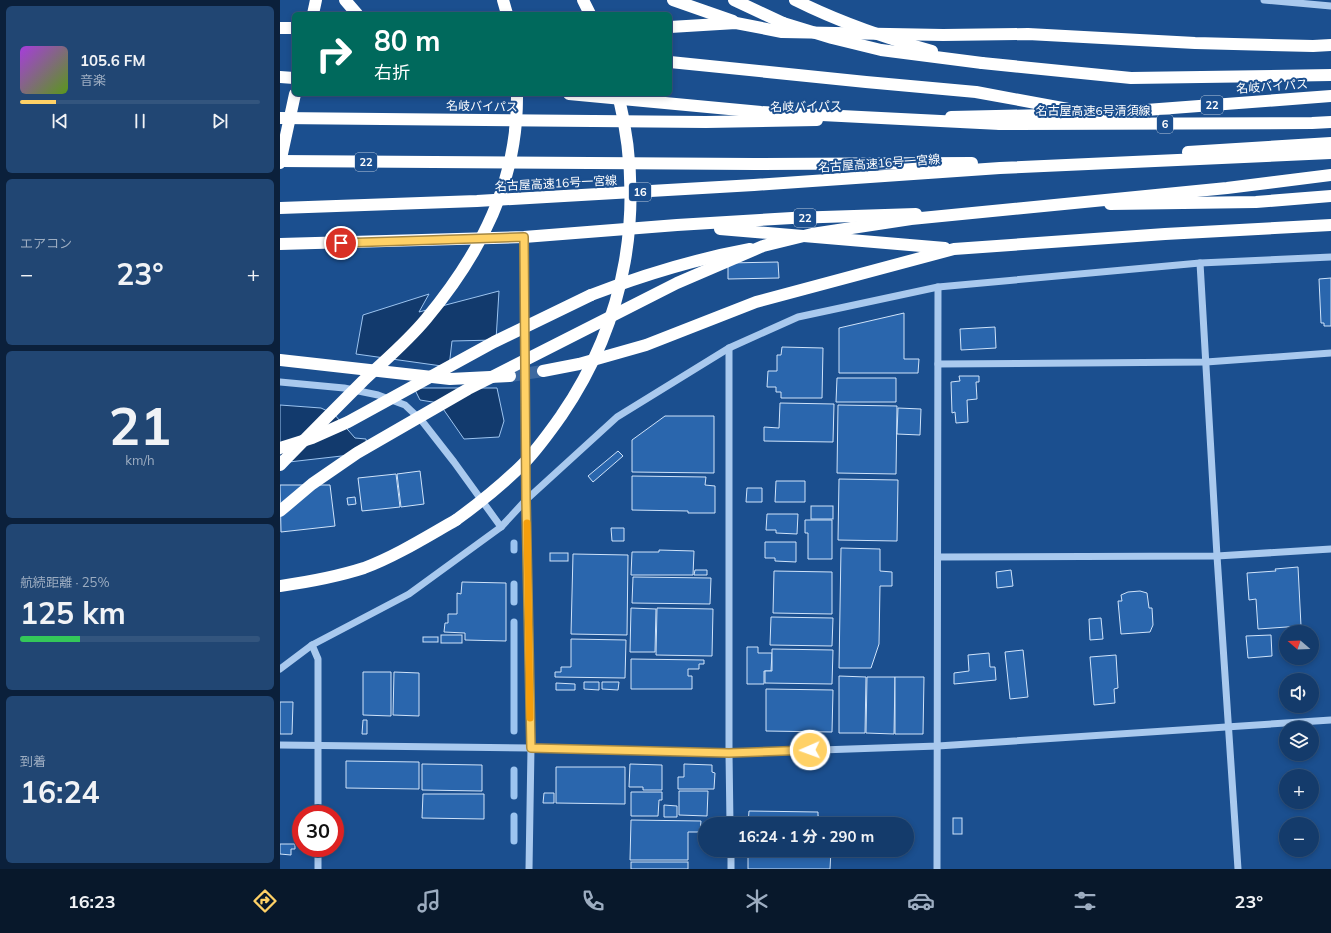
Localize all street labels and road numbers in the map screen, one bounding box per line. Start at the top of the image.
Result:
street label: 名岐バイパス [1236,76,1308,96]
road number: 22 [1201,96,1223,114]
street label: 名岐バイパス [446,98,518,114]
street label: 名岐バイパス [770,98,842,114]
street label: 名古屋高速6号清須線 [1035,103,1151,118]
road number: 6 [1157,115,1173,133]
street label: 名古屋高速16号一宮線 [817,151,941,175]
road number: 22 [355,153,377,171]
street label: 名古屋高速16号一宮線 [494,172,618,194]
road number: 16 [629,183,651,201]
road number: 22 [794,209,816,227]

